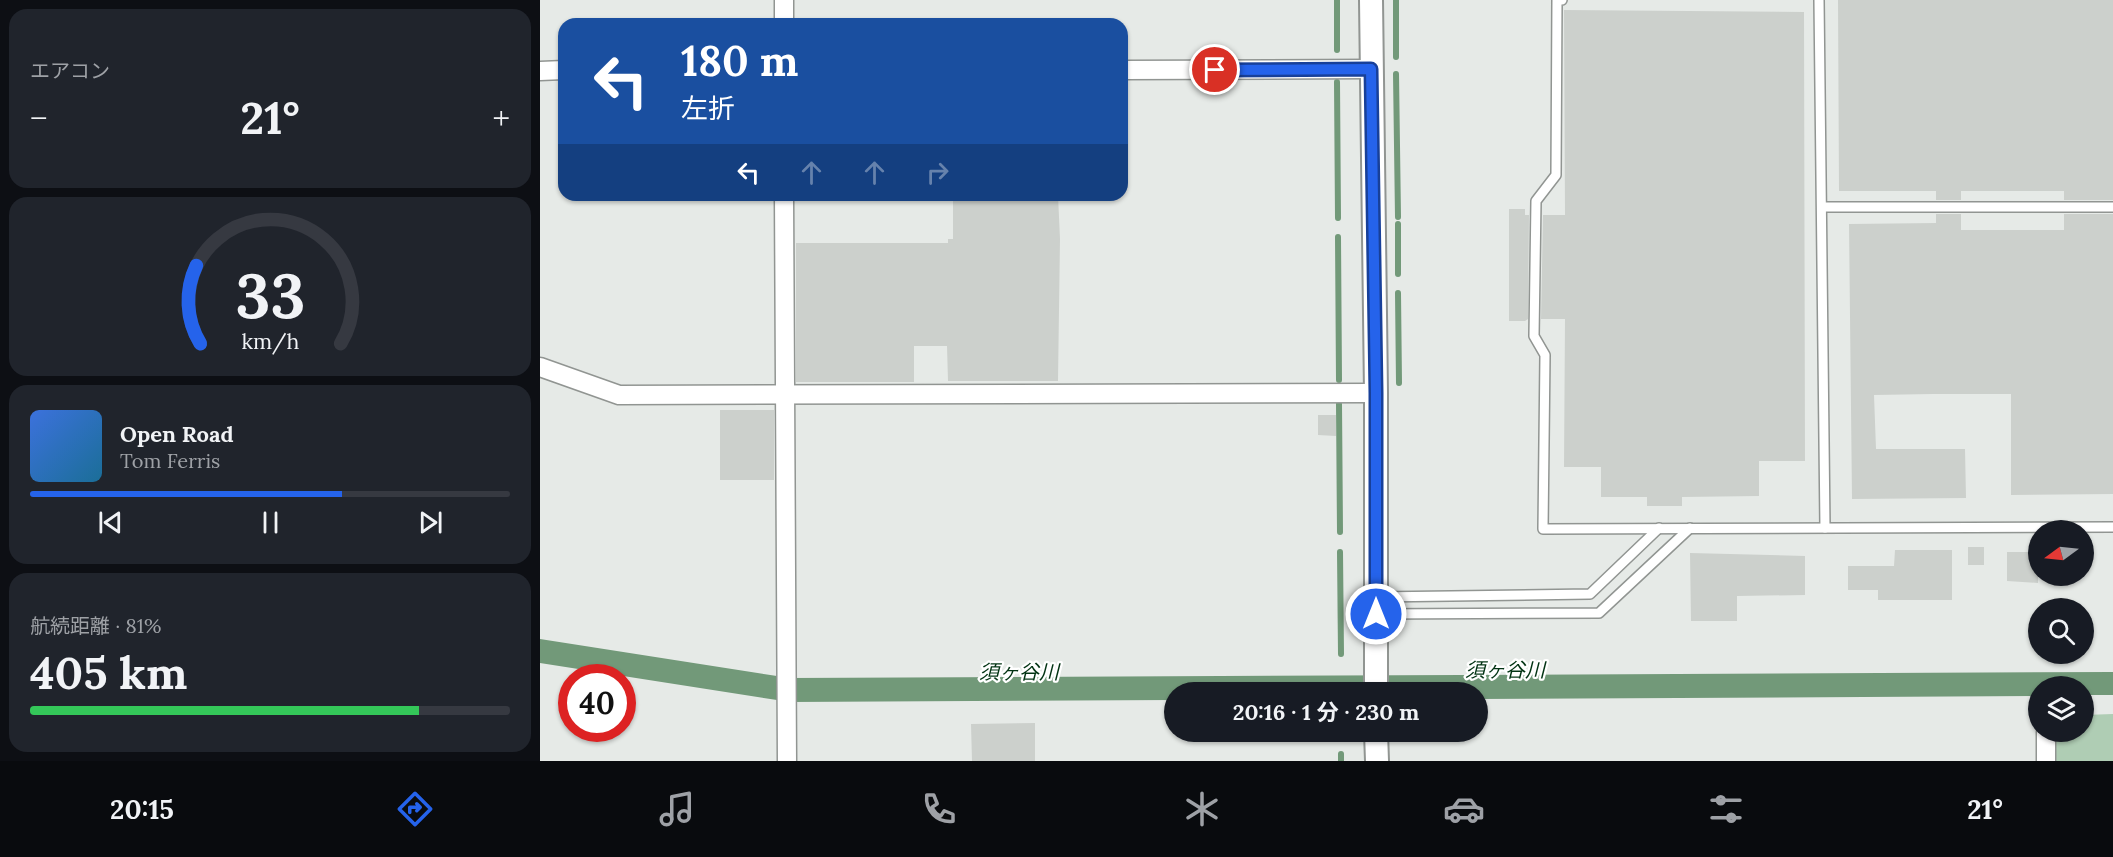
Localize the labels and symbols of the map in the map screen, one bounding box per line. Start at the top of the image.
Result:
pin [1189,44,1240,95]
north arrow [2028,520,2094,586]
position arrow [1344,582,1408,646]
water label: 須ヶ谷川 [1465,657,1547,682]
water label: 須ヶ谷川 [979,659,1061,684]
speed limit sign: 40 [558,664,636,742]

